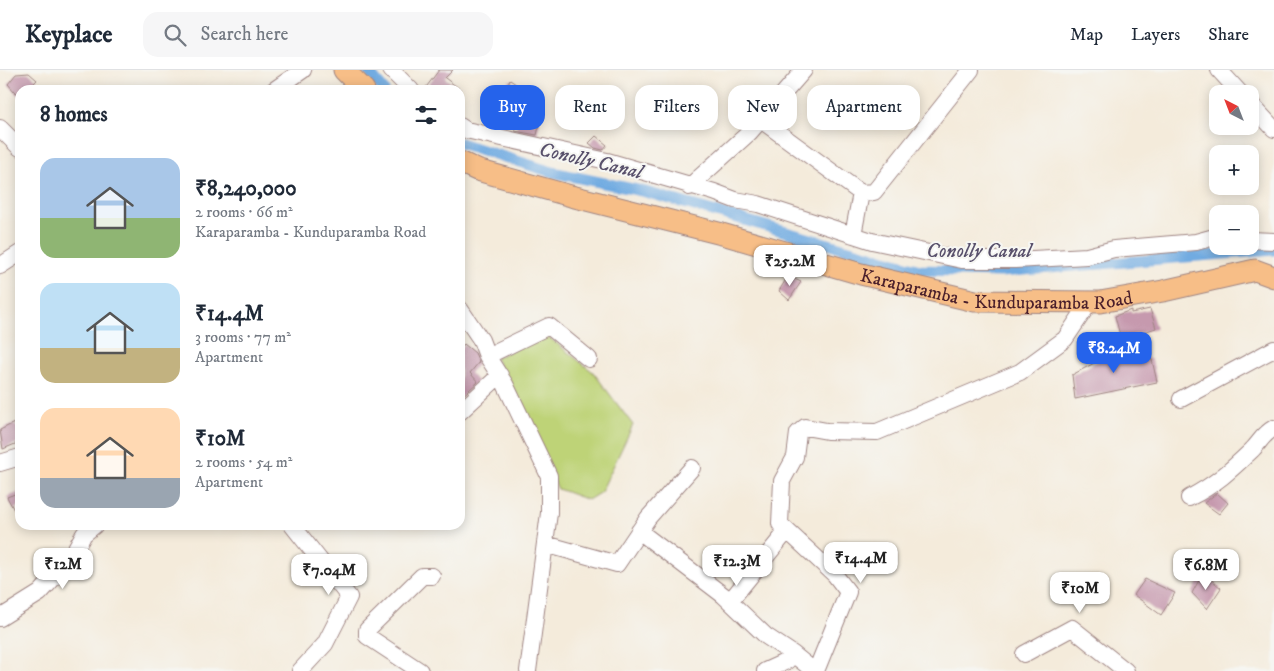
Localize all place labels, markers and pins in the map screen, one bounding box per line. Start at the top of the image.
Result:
pin: ₹25.2M [749,244,831,287]
pin: ₹8.24M [1073,332,1155,374]
pin: ₹14.4M [820,542,902,584]
pin: ₹12.3M [696,544,778,587]
pin: ₹12M [33,548,93,590]
pin: ₹6.8M [1171,548,1241,591]
pin: ₹7.04M [288,554,370,596]
pin: ₹10M [1050,572,1110,614]

